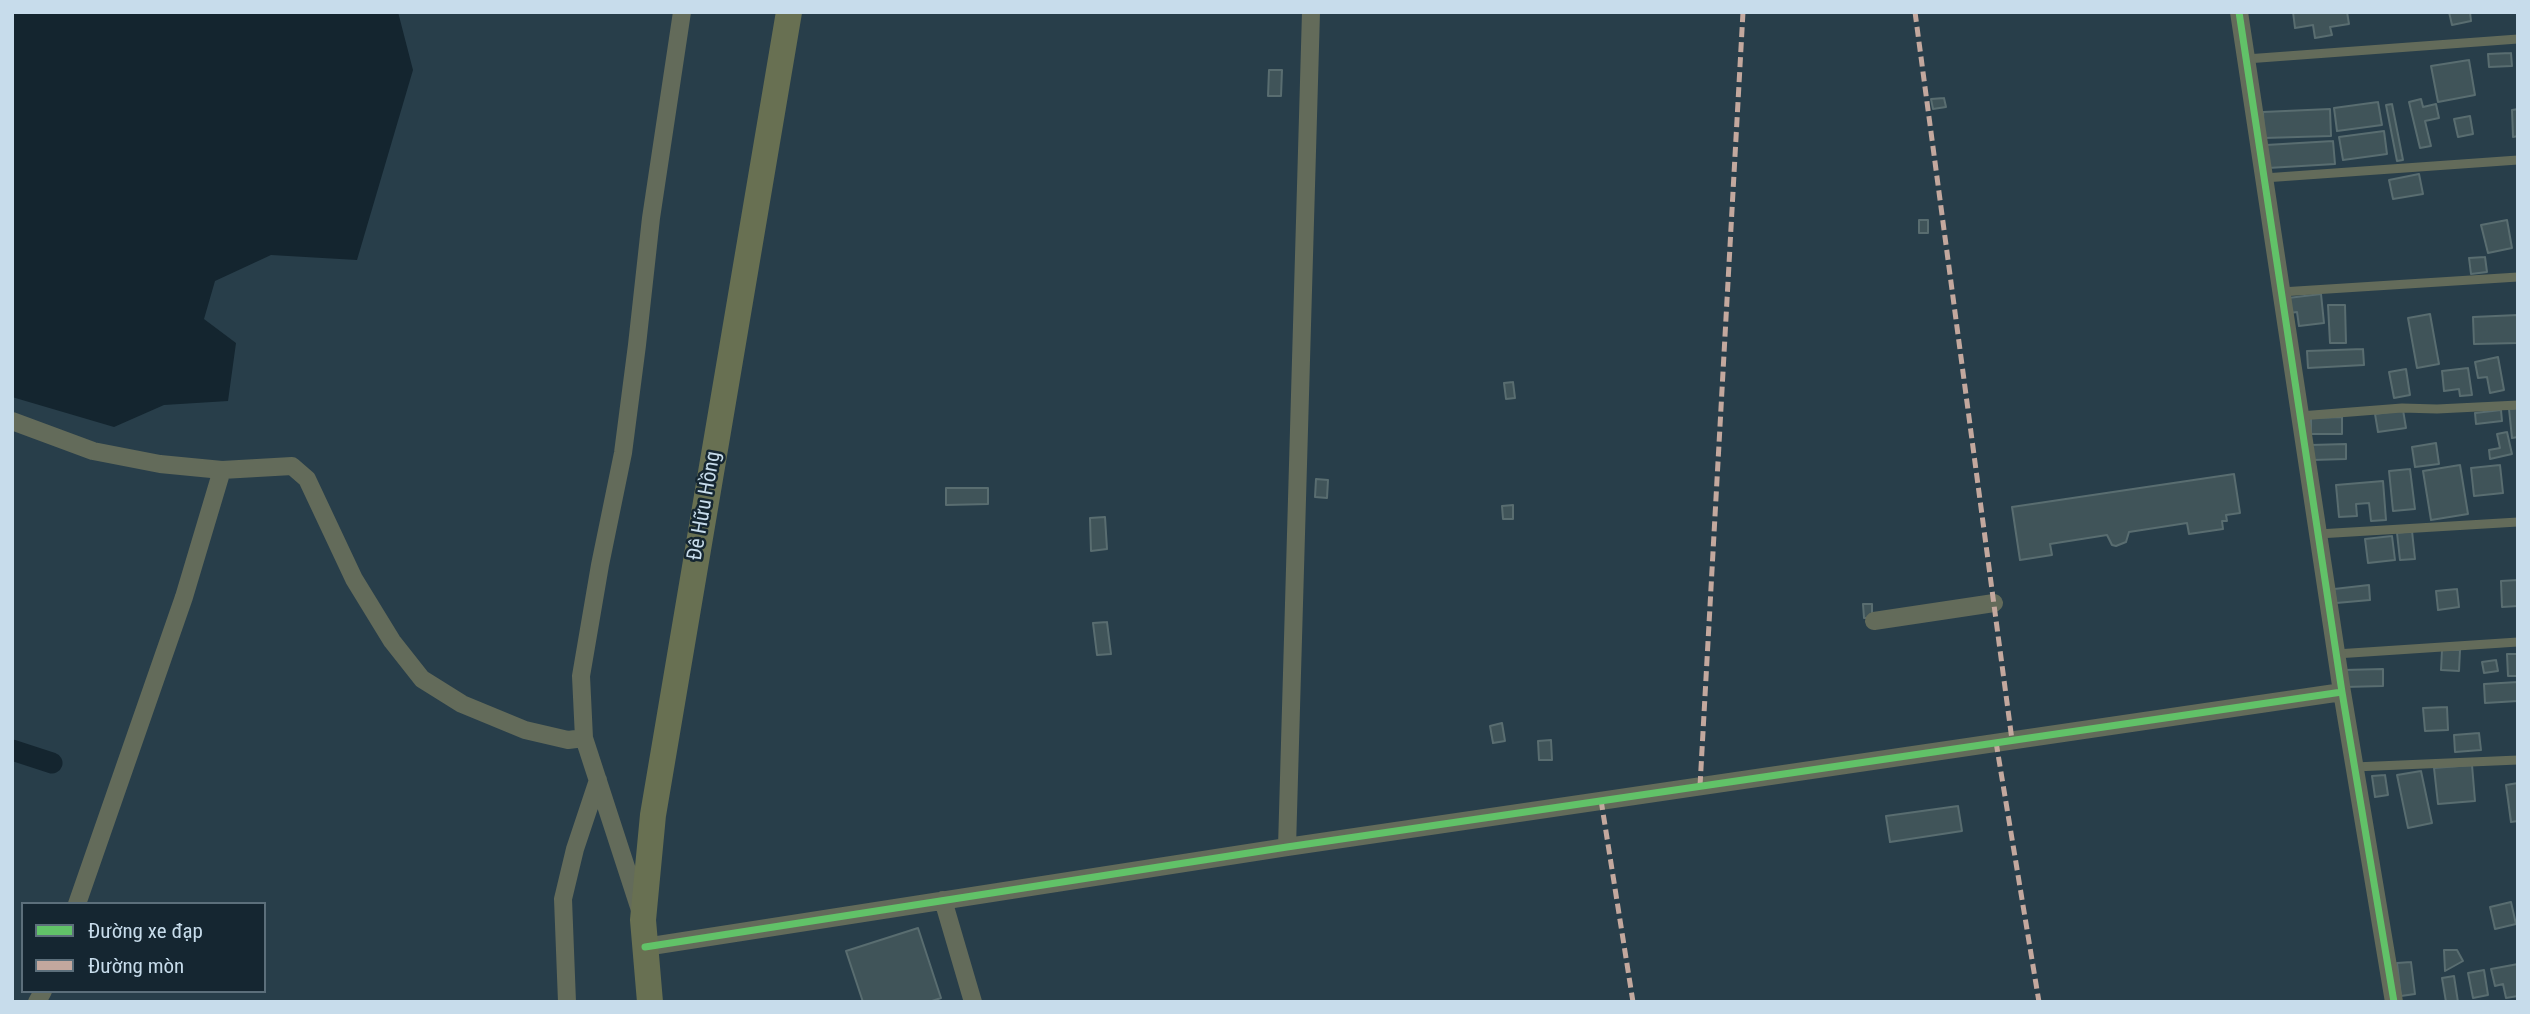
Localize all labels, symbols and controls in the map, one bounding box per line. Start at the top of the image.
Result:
street label: Đê Hữu Hồng [683,449,727,563]
legend [21,902,266,993]
text: Đường xe đạp [88,919,203,943]
text: Đường mòn [88,954,184,978]

